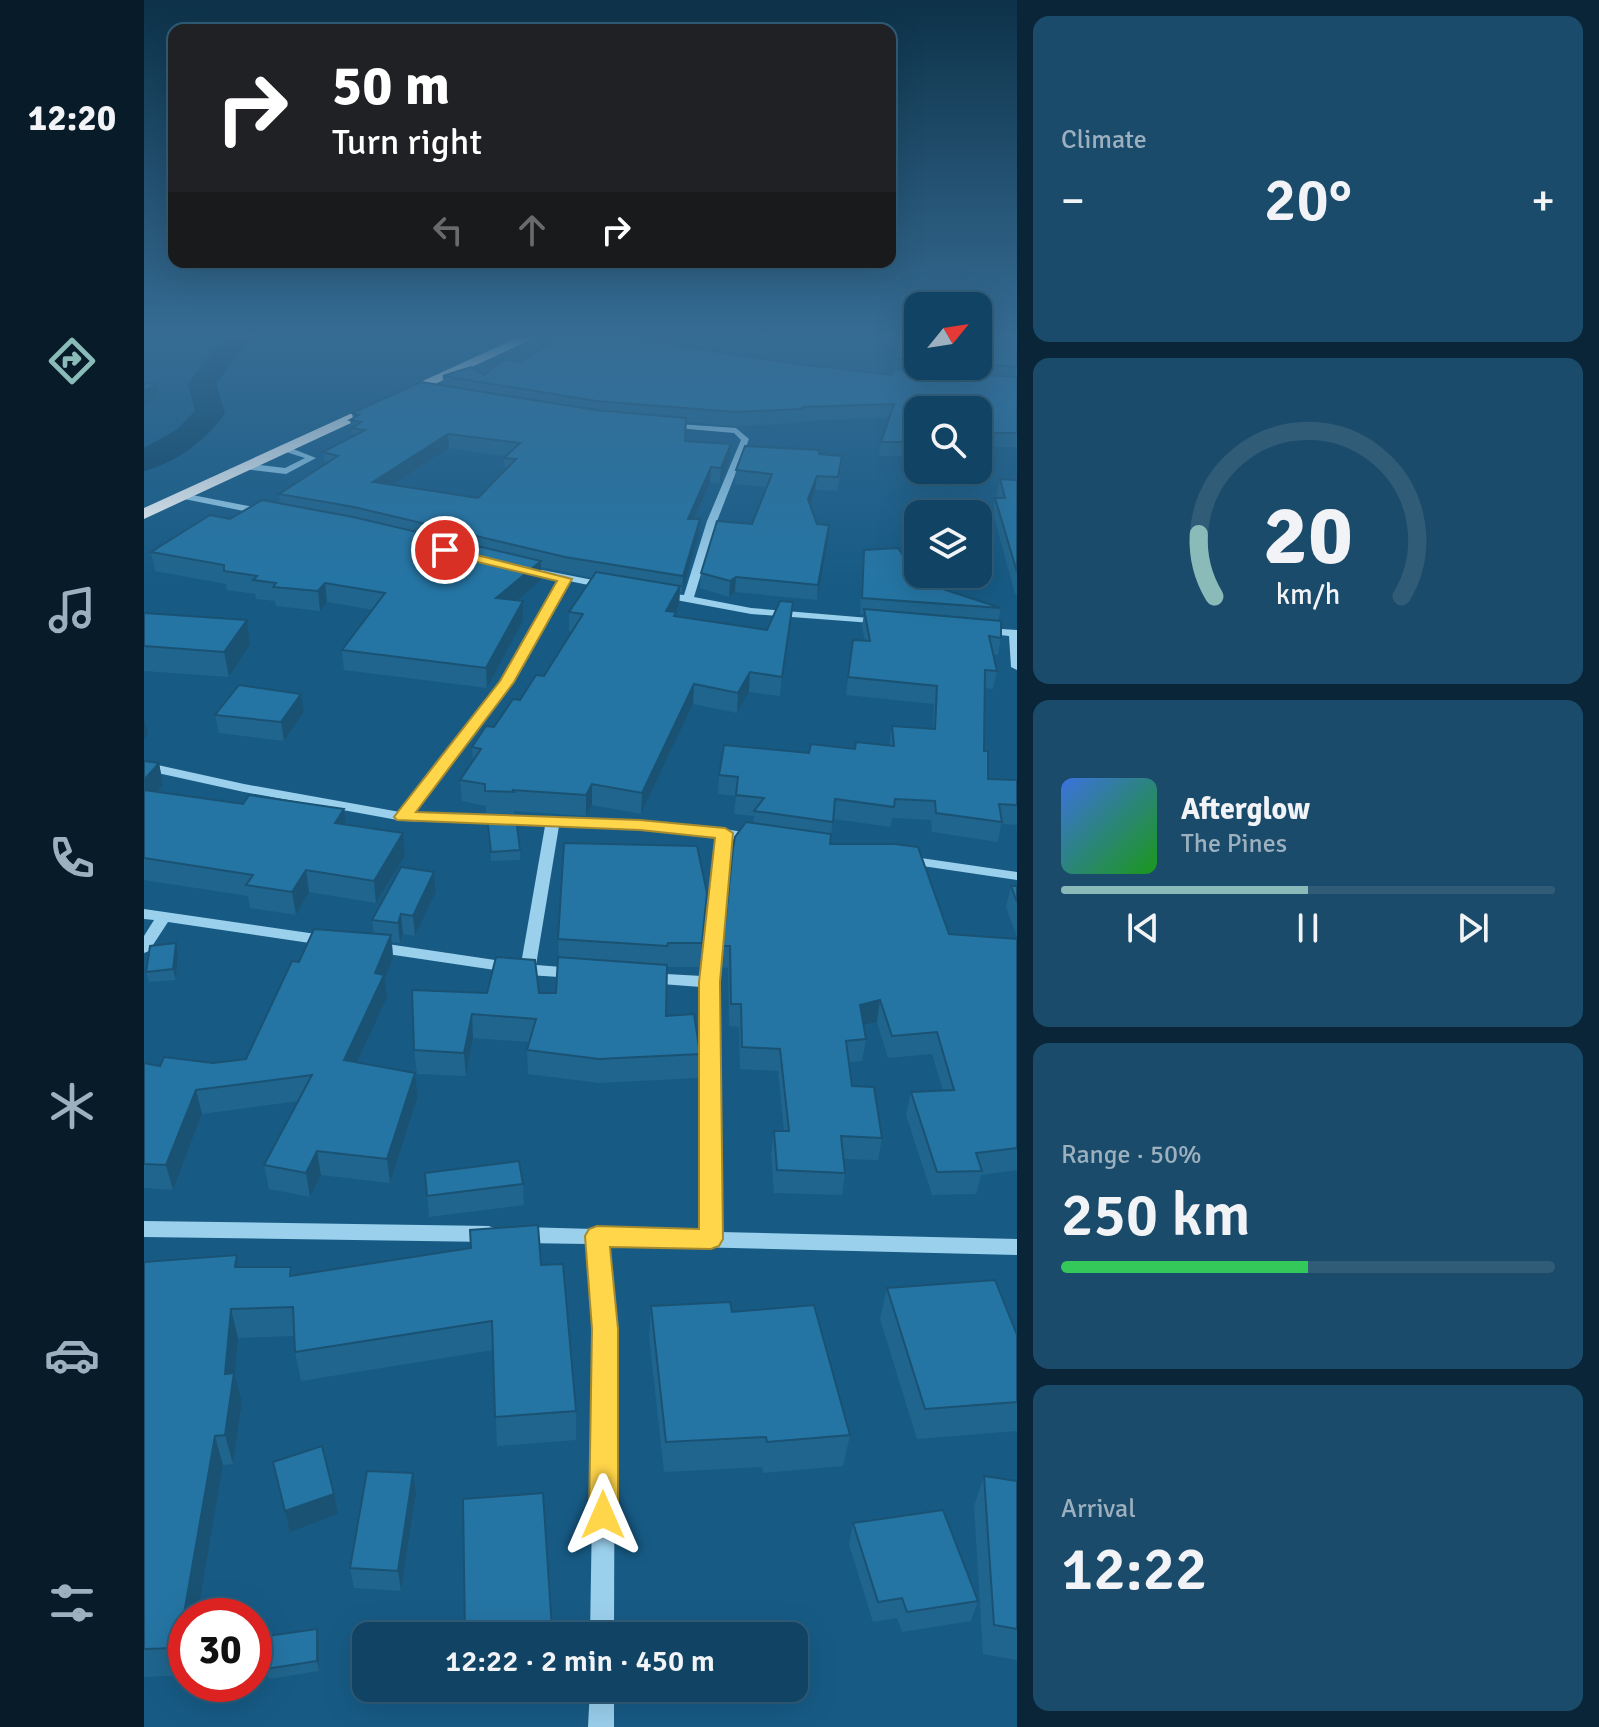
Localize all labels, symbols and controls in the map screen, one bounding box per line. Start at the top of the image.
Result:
text: 50 m [332,51,450,120]
icon: right [200,56,304,160]
text: 12:20 [28,96,116,141]
text: Turn right [332,120,482,165]
text: Climate [1061,124,1147,156]
text: 20° [1264,164,1352,238]
text: − [1061,174,1085,228]
text: + [1531,174,1555,228]
icon: left [426,208,470,252]
icon: ahead [510,208,554,252]
icon: right [594,208,638,252]
north arrow [904,292,992,380]
map controls [904,292,992,588]
icon: directions [44,333,100,389]
button: search [904,396,992,484]
text: 20 [1263,485,1353,587]
button: layers [904,500,992,588]
pin [411,516,479,584]
icon: arrive [423,528,467,572]
text: km/h [1276,577,1340,612]
icon: music [44,582,100,638]
text: Afterglow [1181,791,1310,828]
text: The Pines [1181,828,1287,860]
icon: phone [44,830,100,886]
icon: previous [1121,906,1165,950]
icon: pause [1286,906,1330,950]
icon: next [1451,906,1495,950]
icon: climate [44,1078,100,1134]
text: Range · 50% [1061,1139,1202,1171]
text: 250 km [1061,1179,1250,1253]
icon: car [44,1327,100,1383]
position arrow [561,1473,645,1557]
text: Arrival [1061,1493,1136,1525]
text: 12:22 [1061,1533,1208,1607]
icon: filters [44,1575,100,1631]
speed limit sign: 30 [168,1598,272,1702]
text: 12:22 · 2 min · 450 m [445,1643,715,1680]

